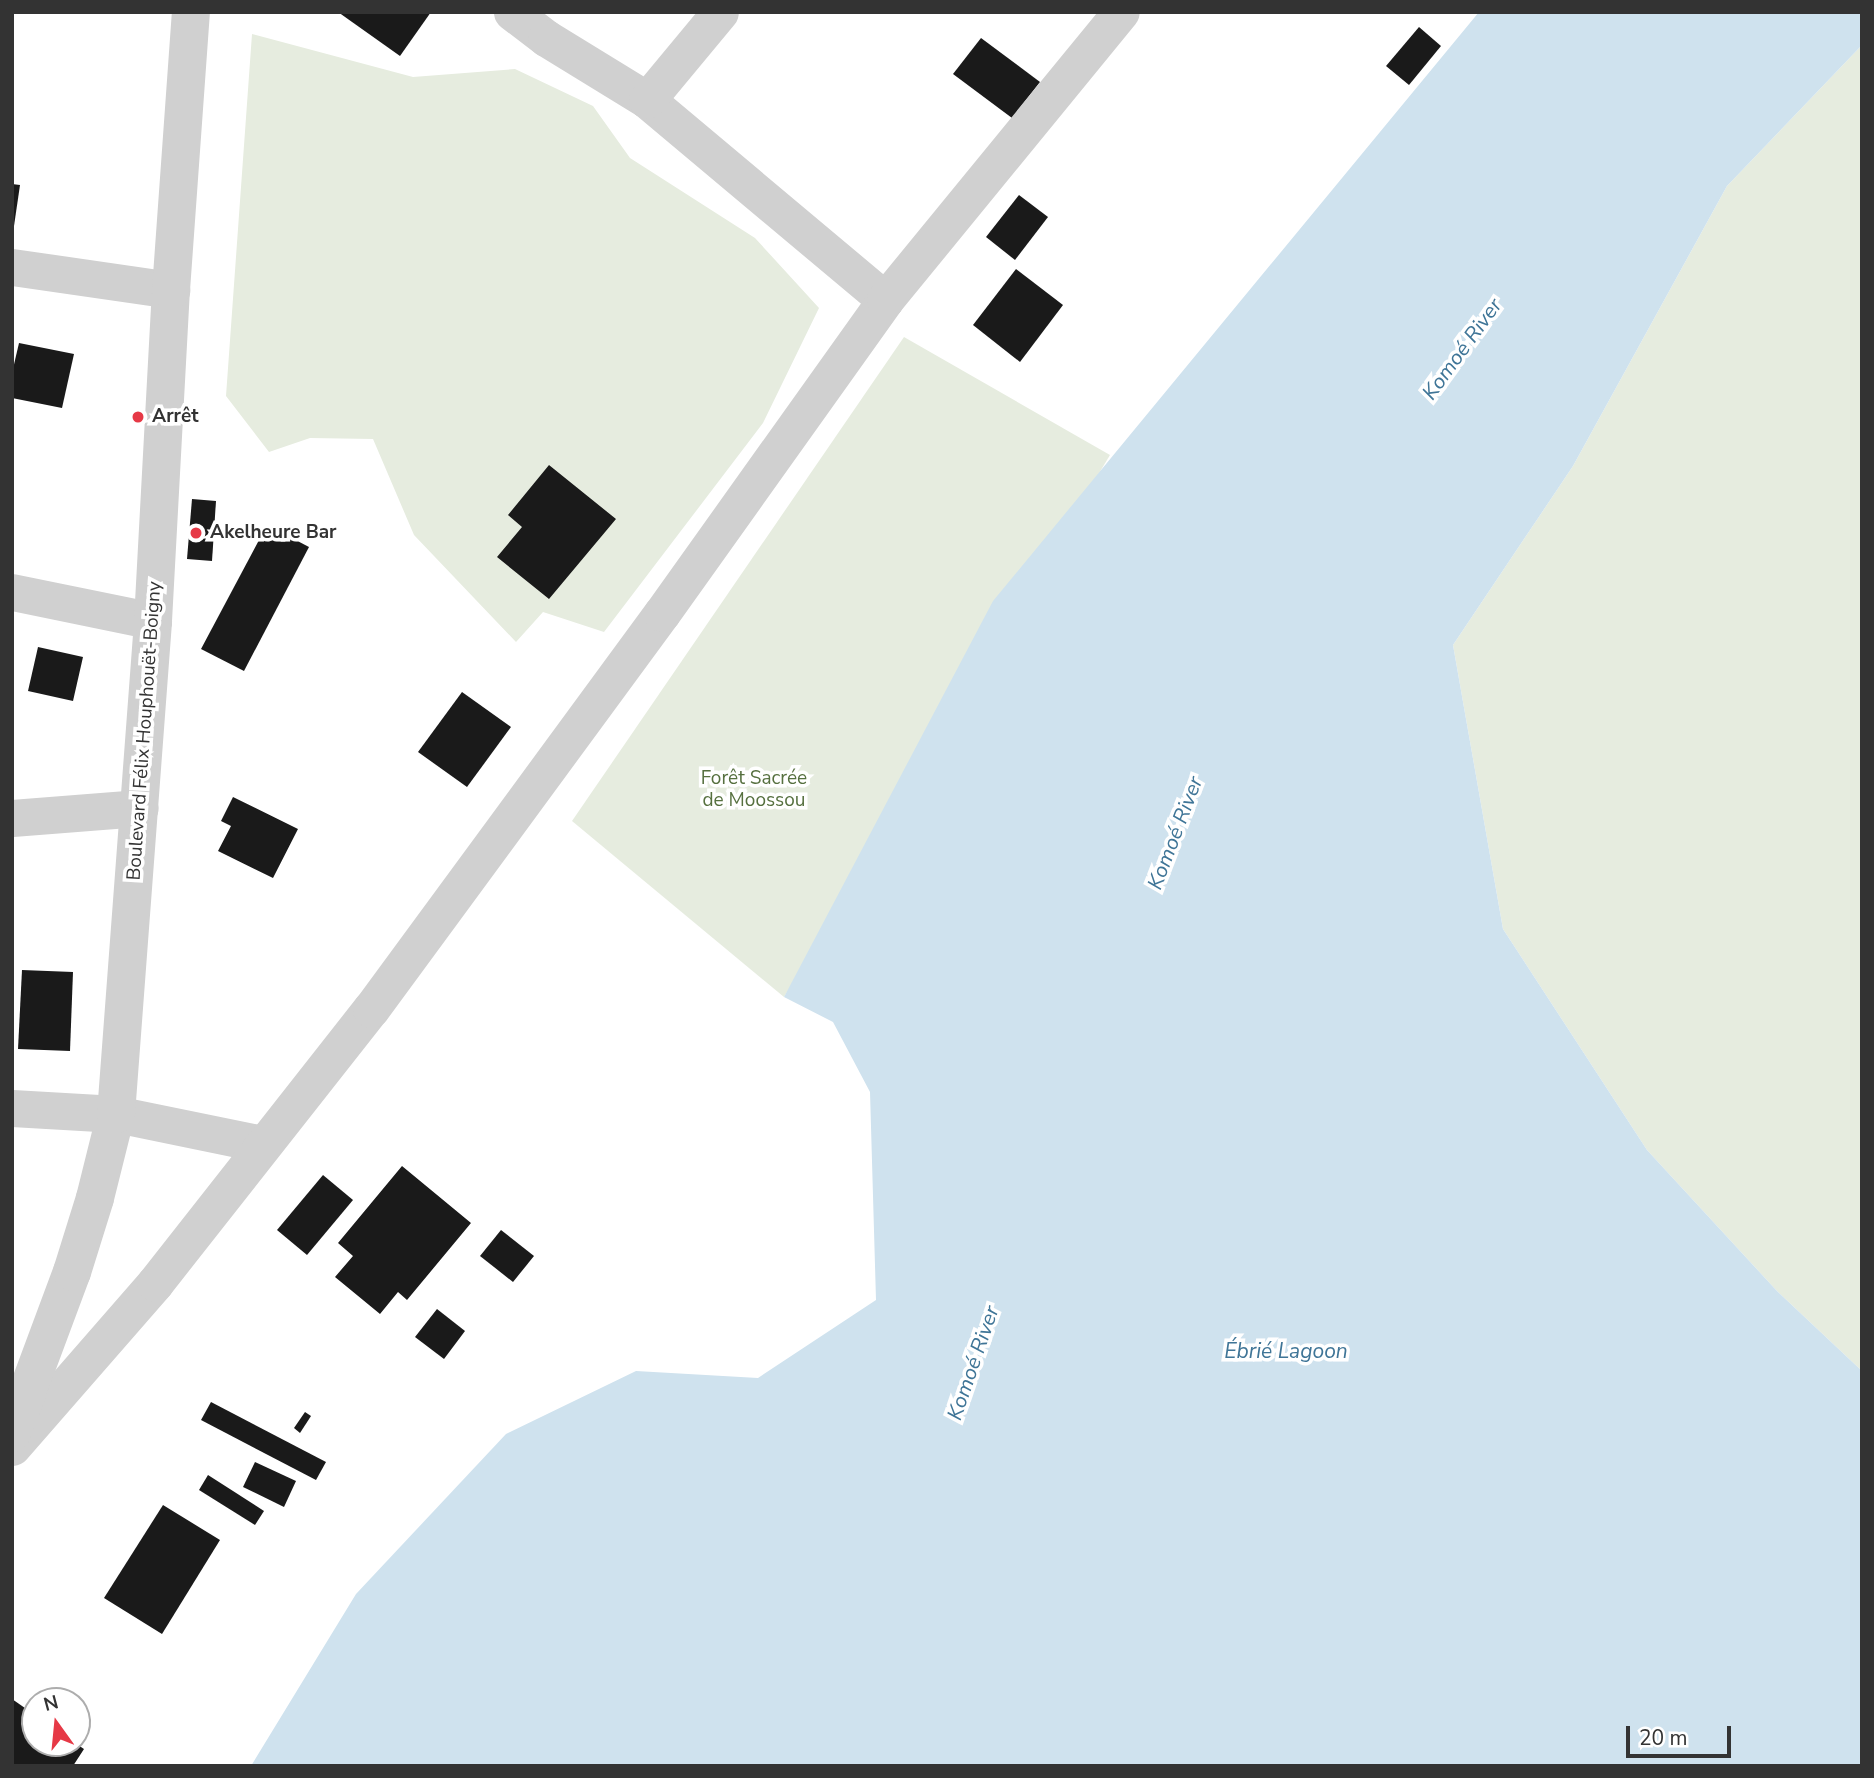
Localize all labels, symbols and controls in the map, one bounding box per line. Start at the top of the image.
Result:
water label: Komoé River [1417,293,1507,405]
place label: Arrêt [152,406,198,428]
marker: Arrêt [130,409,146,425]
place label: Akelheure Bar [210,522,337,544]
marker: Akelheure Bar [188,525,204,541]
street label: Boulevard Félix Houphouët-Boigny [123,581,167,881]
park label: Forêt Sacrée de Moossou [701,768,807,812]
water label: Komoé River [1142,773,1208,893]
water label: Komoé River [942,1303,1004,1423]
water label: Ébrié Lagoon [1224,1338,1348,1364]
north arrow [21,1687,91,1757]
text: N [41,1689,61,1718]
scale bar [1629,1712,1734,1756]
text: 20 m [1639,1724,1688,1752]

